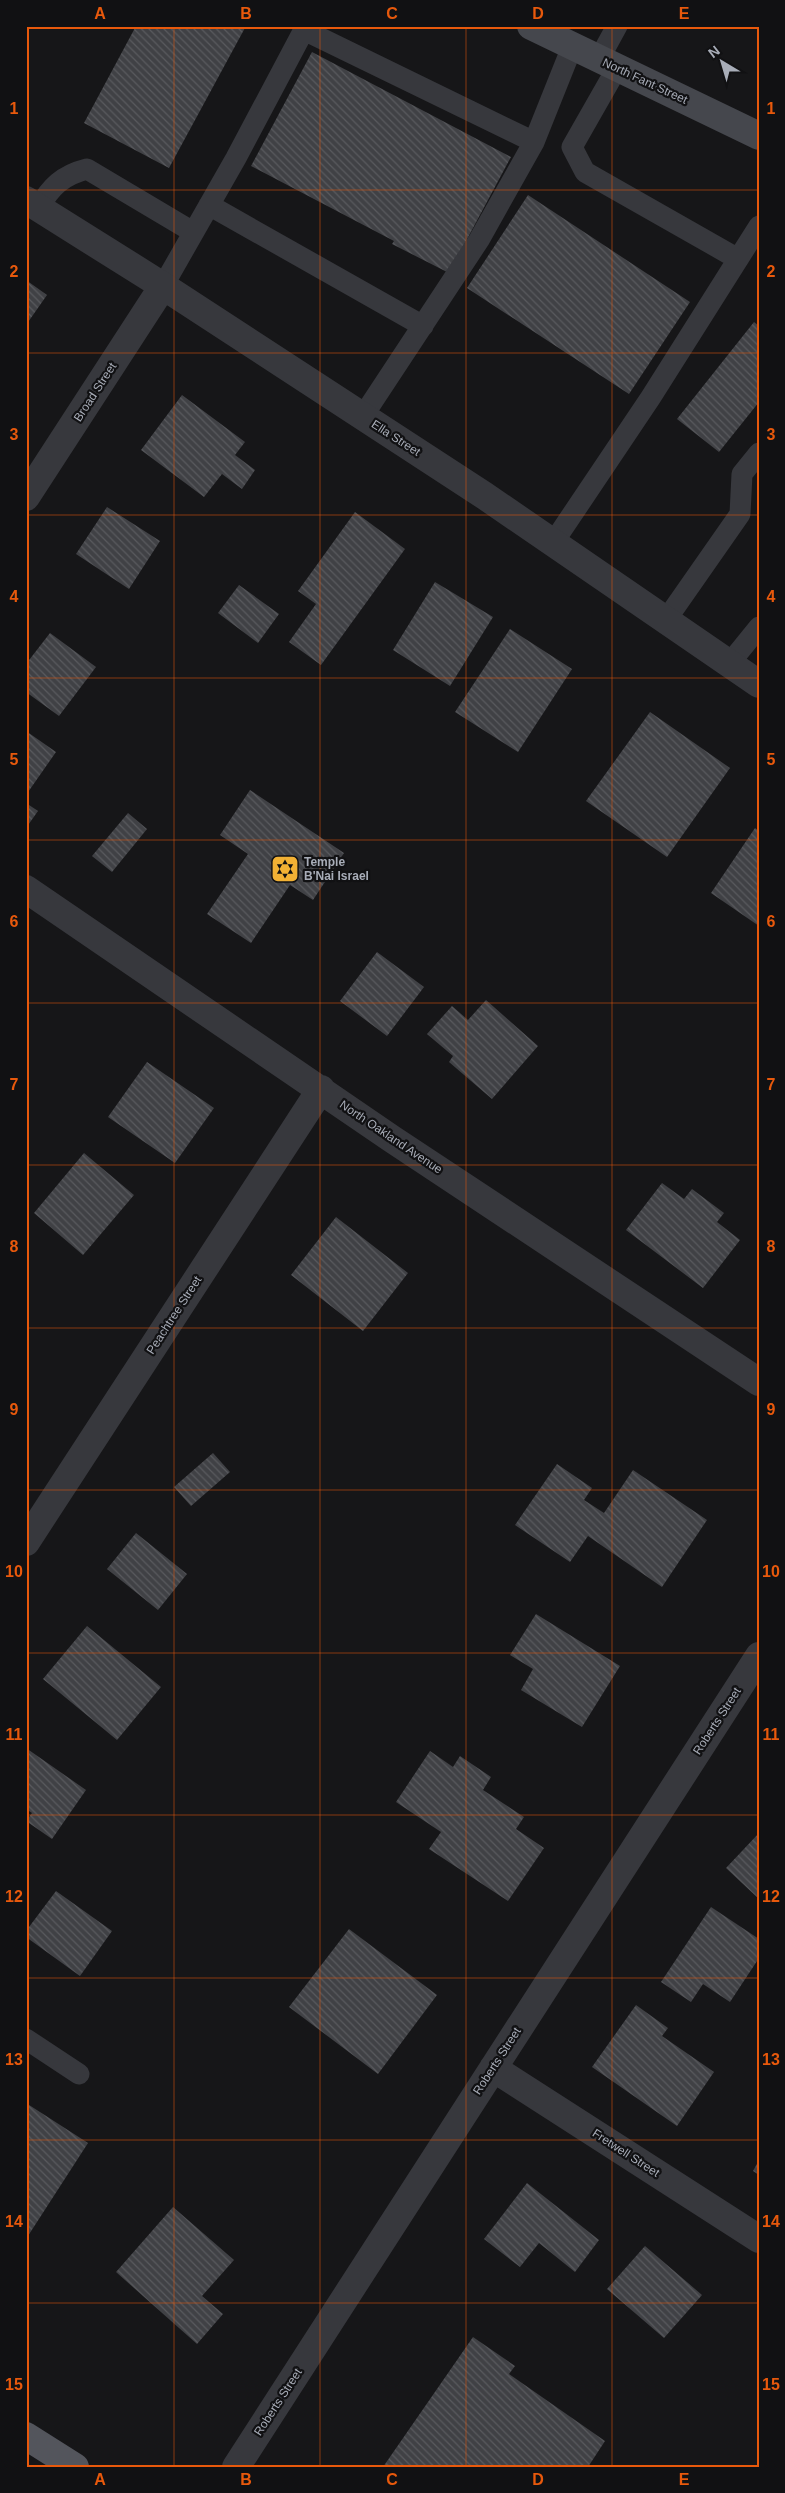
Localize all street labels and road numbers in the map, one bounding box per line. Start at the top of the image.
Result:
street label: North Fant Street [600,55,690,107]
street label: Broad Street [71,359,120,424]
street label: Ella Street [369,417,424,459]
street label: North Oakland Avenue [337,1097,445,1177]
street label: Peachtree Street [144,1273,205,1357]
street label: Roberts Street [690,1684,744,1757]
street label: Roberts Street [470,2024,524,2097]
street label: Fretwell Street [590,2126,663,2180]
street label: Roberts Street [251,2365,305,2438]

